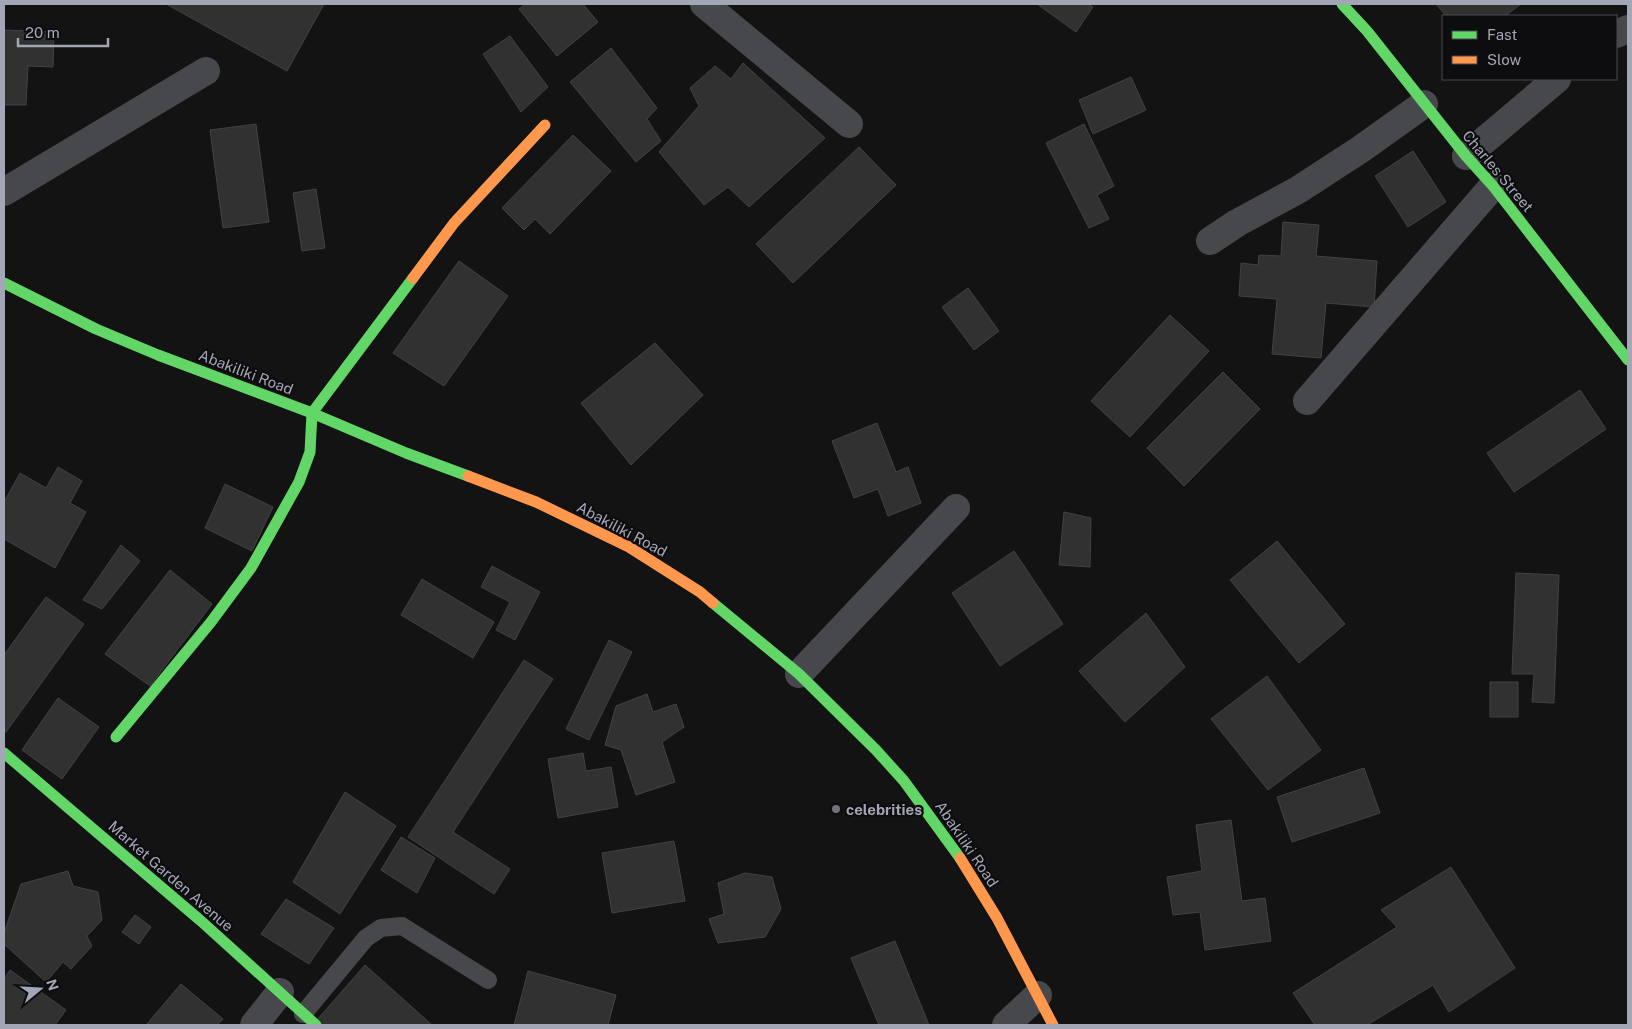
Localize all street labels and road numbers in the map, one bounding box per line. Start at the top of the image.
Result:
street label: Charles Street [1459,127,1537,215]
street label: Abakiliki Road [196,346,296,398]
street label: Abakiliki Road [574,498,670,560]
street label: Abakiliki Road [932,798,1002,890]
street label: Market Garden Avenue [105,817,237,935]

